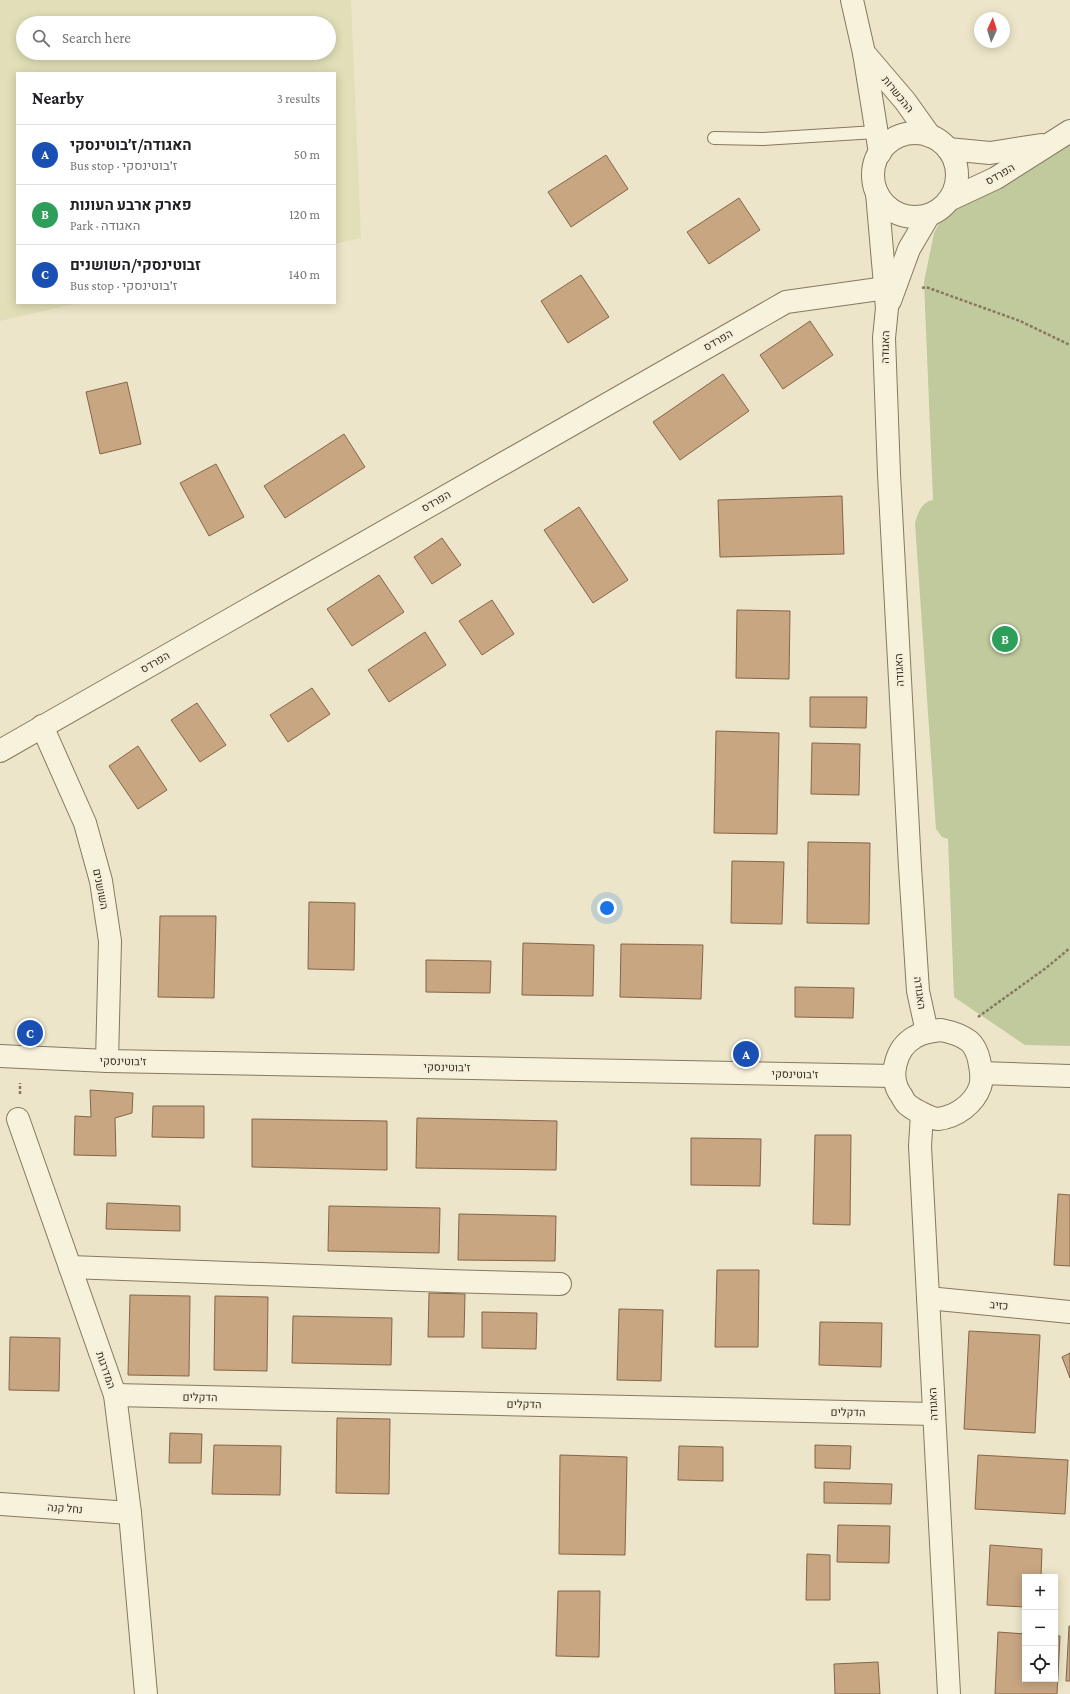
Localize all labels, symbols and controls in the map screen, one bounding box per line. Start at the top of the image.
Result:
north arrow [974,12,1010,48]
search box [16,16,336,60]
icon: search [30,27,52,49]
text: Search here [62,30,131,46]
street label: ההכשרות [880,73,916,115]
text: Nearby [32,89,84,108]
text: 3 results [277,91,320,106]
text: האגודה/ז׳בוטינסקי [70,137,192,153]
text: A [41,147,49,162]
text: 50 m [294,147,320,162]
text: Bus stop · ז'בוטינסקי [70,158,177,173]
street label: הפרדס [983,161,1017,187]
text: פארק ארבע העונות [70,197,192,213]
text: B [41,207,49,222]
text: 120 m [289,207,320,222]
text: Park · האגודה [70,218,140,233]
text: זבוטינסקי/השושנים [70,257,201,273]
text: C [41,267,49,282]
text: 140 m [289,267,320,282]
text: Bus stop · ז'בוטינסקי [70,278,177,293]
street label: הפרדס [701,327,735,353]
street label: האגודה [879,330,891,364]
street label: הפרדס [419,488,453,514]
pin: B [992,624,1018,654]
street label: הפרדס [138,649,172,675]
street label: האגודה [892,653,906,687]
street label: השושנים [91,867,111,911]
your location [597,898,617,918]
street label: האגודה [912,976,928,1010]
pin: C [17,1018,43,1048]
pin: A [733,1039,759,1069]
street label: ז'בוטינסקי [100,1055,147,1067]
street label: ז'בוטינסקי [424,1061,471,1073]
street label: ז'בוטינסקי [772,1068,819,1080]
street label: כזיב [989,1298,1009,1312]
street label: המדרגות [94,1350,118,1390]
street label: האגודה [926,1387,940,1421]
street label: הדקלים [182,1391,218,1403]
street label: הדקלים [506,1398,542,1410]
street label: הדקלים [830,1406,866,1418]
street label: נחל קנה [47,1501,83,1515]
map controls [1022,1574,1058,1682]
button: + [1022,1574,1058,1610]
button: − [1022,1610,1058,1646]
button: locate [1022,1646,1058,1682]

